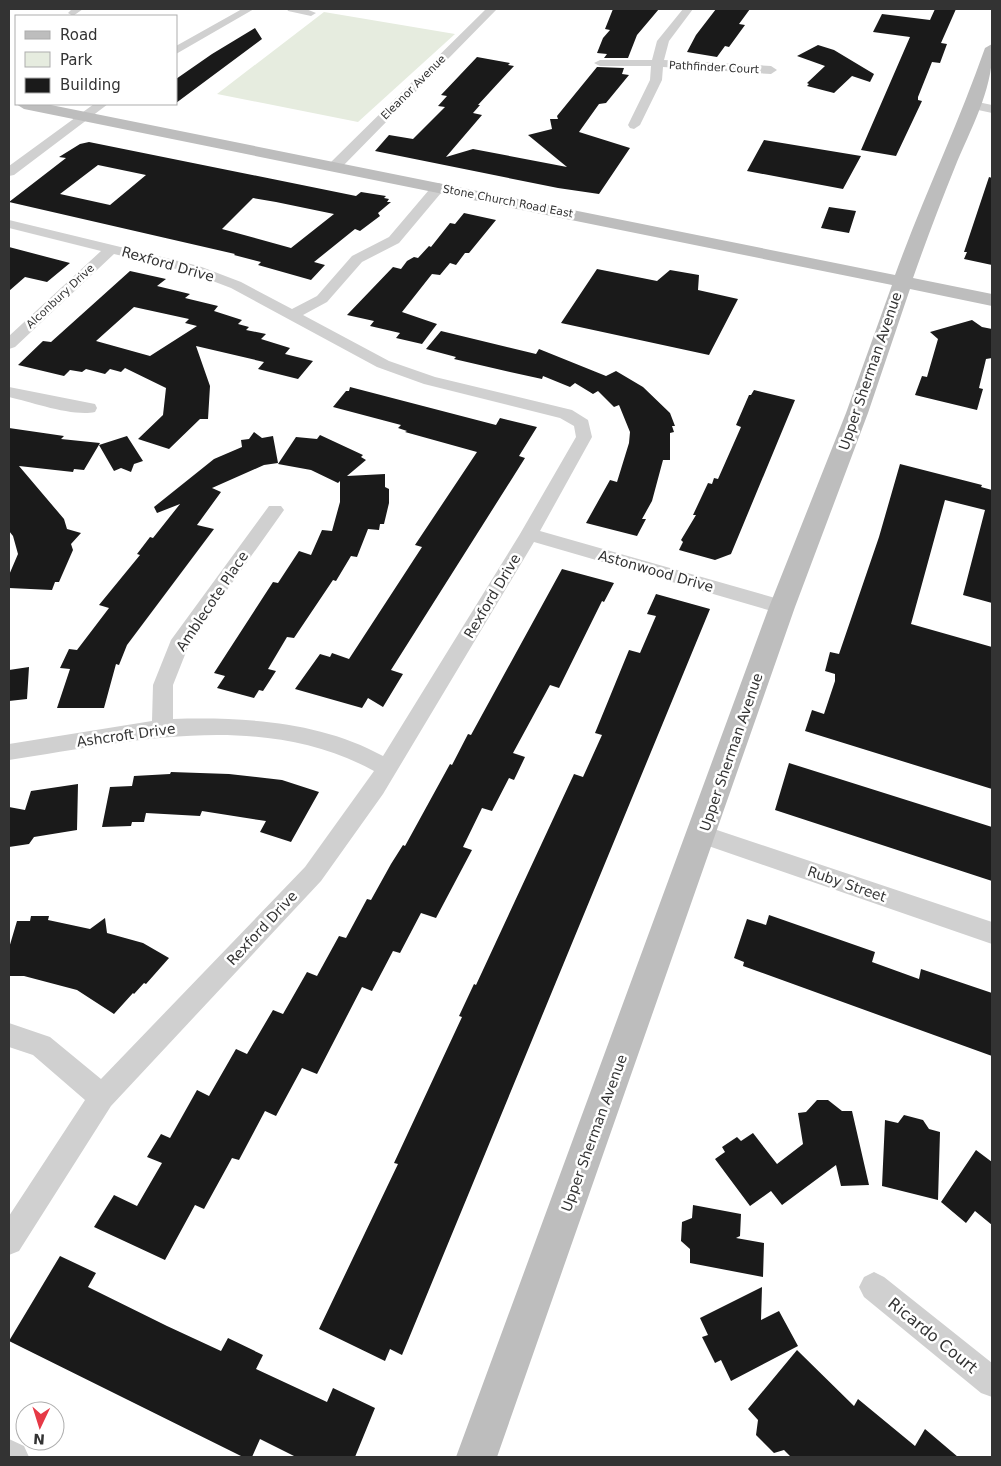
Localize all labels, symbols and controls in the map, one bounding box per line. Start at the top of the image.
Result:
legend [15,15,178,105]
text: Road [60,26,98,44]
text: Park [60,51,93,69]
street label: Eleanor Avenue [378,52,449,122]
street label: Pathfinder Court [669,59,760,76]
text: Building [60,76,121,94]
street label: Stone Church Road East [442,182,575,221]
street label: Rexford Drive [120,243,216,285]
street label: Alconbury Drive [24,261,97,331]
street label: Upper Sherman Avenue [835,290,905,452]
street label: Astonwood Drive [597,547,715,595]
street label: Amblecote Place [173,548,251,654]
street label: Rexford Drive [461,551,523,641]
street label: Upper Sherman Avenue [696,671,766,833]
street label: Ashcroft Drive [76,720,176,750]
street label: Ruby Street [806,863,889,905]
street label: Rexford Drive [224,888,300,968]
street label: Upper Sherman Avenue [558,1052,630,1214]
street label: Ricardo Court [884,1294,981,1377]
north arrow [15,1401,65,1451]
text: N [33,1431,45,1447]

